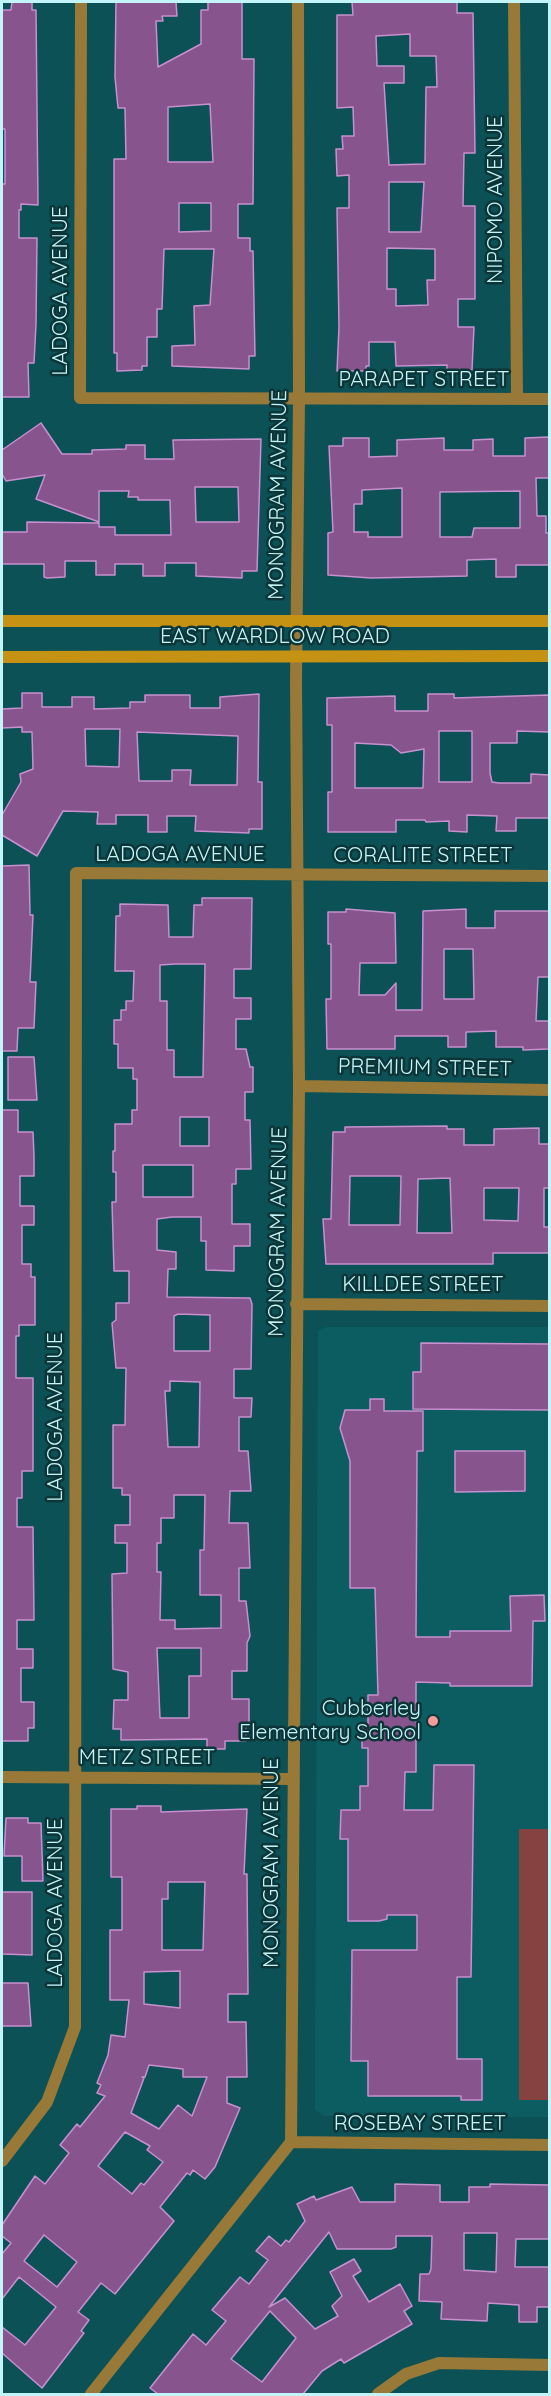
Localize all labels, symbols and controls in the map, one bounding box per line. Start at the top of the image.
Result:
street label: NIPOMO AVENUE [483,116,509,284]
street label: LADOGA AVENUE [48,206,74,376]
street label: PARAPET STREET [339,367,509,393]
street label: MONOGRAM AVENUE [264,390,292,600]
street label: EAST WARDLOW ROAD [160,624,390,650]
street label: LADOGA AVENUE [95,842,265,868]
street label: CORALITE STREET [333,843,513,869]
street label: PREMIUM STREET [338,1054,512,1082]
street label: MONOGRAM AVENUE [264,1127,292,1337]
street label: KILLDEE STREET [342,1272,504,1298]
street label: LADOGA AVENUE [43,1332,69,1502]
place label: Cubberley Elementary School [239,1696,421,1746]
marker: Cubberley Elementary School [426,1714,440,1728]
street label: METZ STREET [79,1745,215,1771]
street label: MONOGRAM AVENUE [259,1758,285,1968]
street label: LADOGA AVENUE [43,1818,69,1988]
street label: ROSEBAY STREET [334,2111,506,2137]

